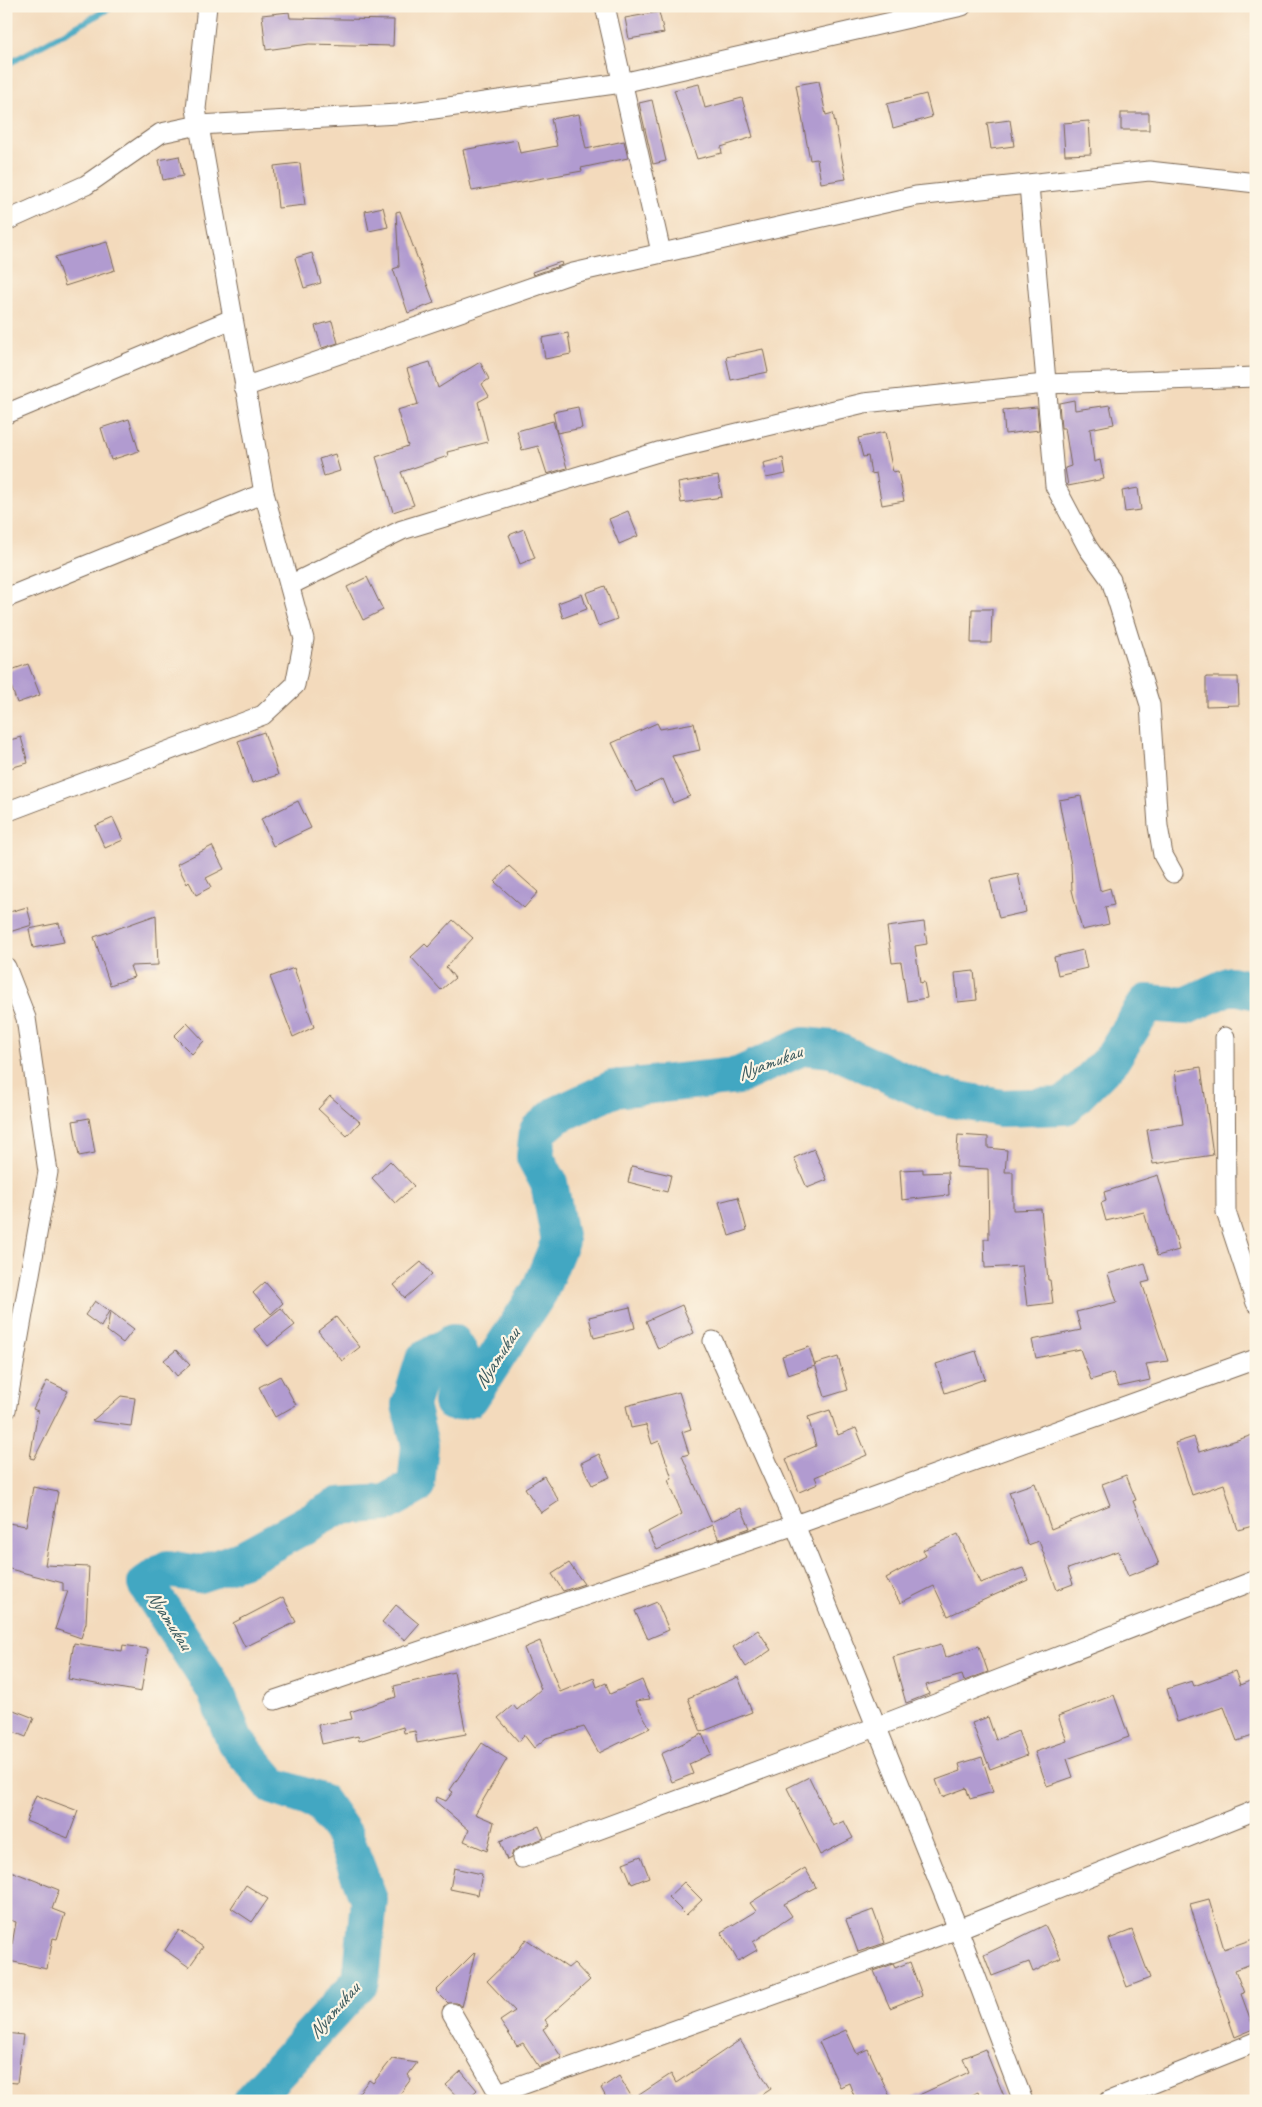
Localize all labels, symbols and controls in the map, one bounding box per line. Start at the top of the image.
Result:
water label: Nyamukau [734,1039,808,1086]
water label: Nyamukau [469,1322,527,1393]
water label: Nyamukau [141,1585,199,1656]
water label: Nyamukau [303,1975,367,2044]

